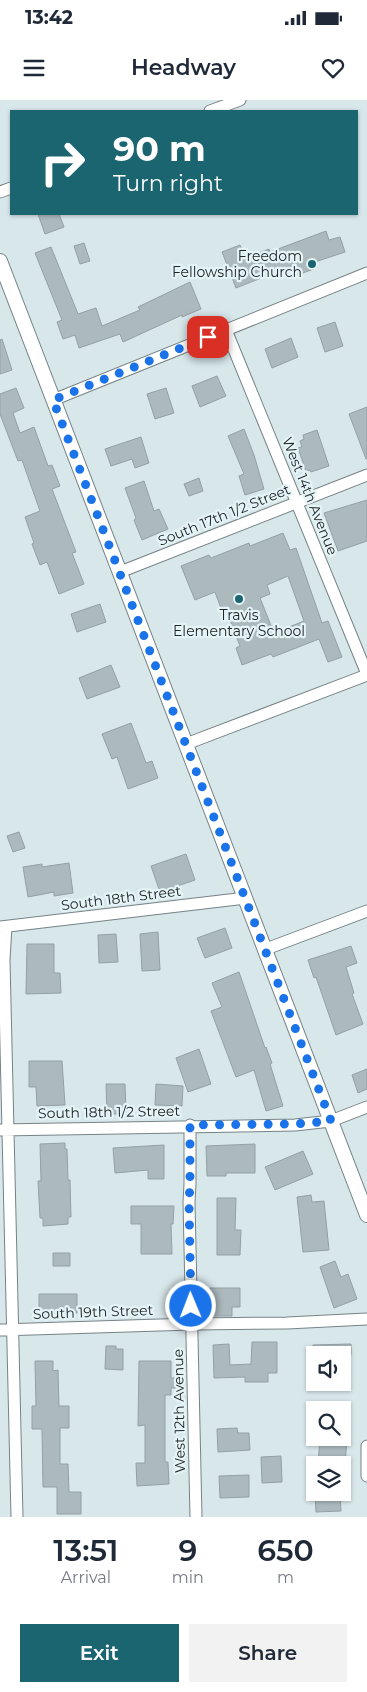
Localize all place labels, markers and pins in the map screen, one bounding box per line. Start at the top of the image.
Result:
place label: Freedom Fellowship Church [172,247,302,281]
marker: Freedom Fellowship Church [306,258,318,270]
pin [187,316,229,358]
marker: Travis Elementary School [233,593,245,605]
place label: Travis Elementary School [173,606,305,640]

